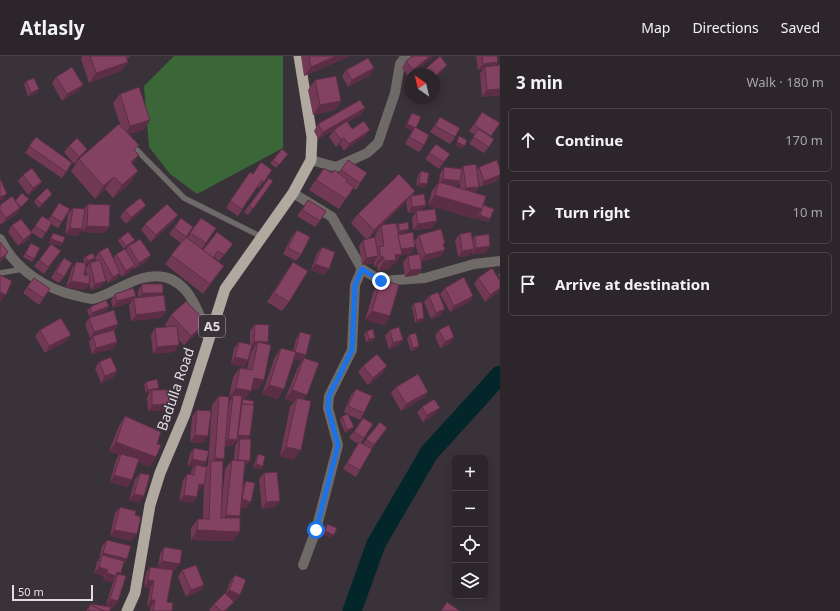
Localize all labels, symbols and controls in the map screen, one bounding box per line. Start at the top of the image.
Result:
text: Atlasly [20,15,85,41]
text: Map [641,18,670,37]
text: Directions [692,18,759,37]
text: Saved [781,18,820,37]
north arrow [404,68,440,104]
text: 3 min [516,71,563,94]
text: Walk · 180 m [746,73,824,91]
icon: ahead [517,129,539,151]
text: Continue [555,130,623,150]
text: 170 m [785,131,823,149]
icon: right [517,201,539,223]
text: Turn right [555,202,630,222]
text: 10 m [793,203,823,221]
route end [372,272,390,290]
icon: arrive [517,273,539,295]
text: Arrive at destination [555,274,710,294]
road number: A5 [199,315,225,337]
street label: Badulla Road [152,345,198,433]
map controls [452,455,488,599]
button: + [452,455,488,491]
button: − [452,491,488,527]
route start [307,521,325,539]
button: locate [452,527,488,563]
button: layers [452,563,488,599]
scale bar [12,583,93,602]
text: 50 m [18,584,44,599]

